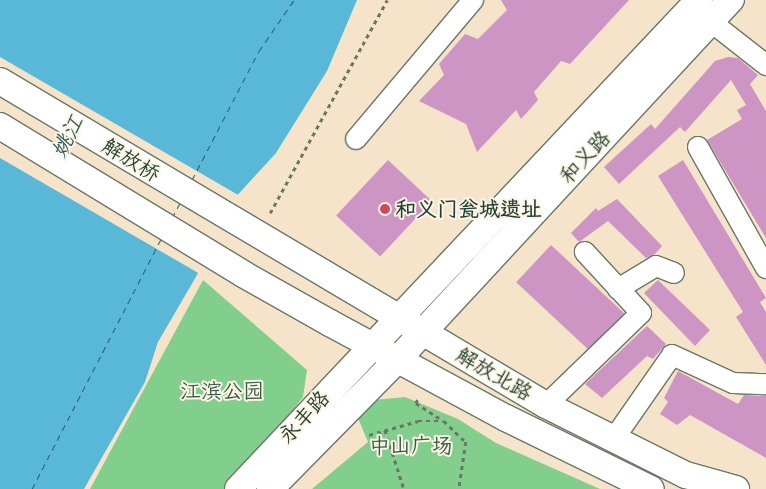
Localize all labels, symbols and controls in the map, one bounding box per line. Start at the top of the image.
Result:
water label: 姚江 [46,111,90,163]
street label: 和义路 [554,125,616,189]
street label: 解放桥 [98,133,164,187]
place label: 和义门瓮城遗址 [395,196,542,222]
marker: 和义门瓮城遗址 [379,203,391,215]
street label: 解放北路 [451,342,537,406]
park label: 江滨公园 [180,378,264,404]
street label: 永丰路 [273,385,335,449]
park label: 中山广场 [369,433,453,459]

